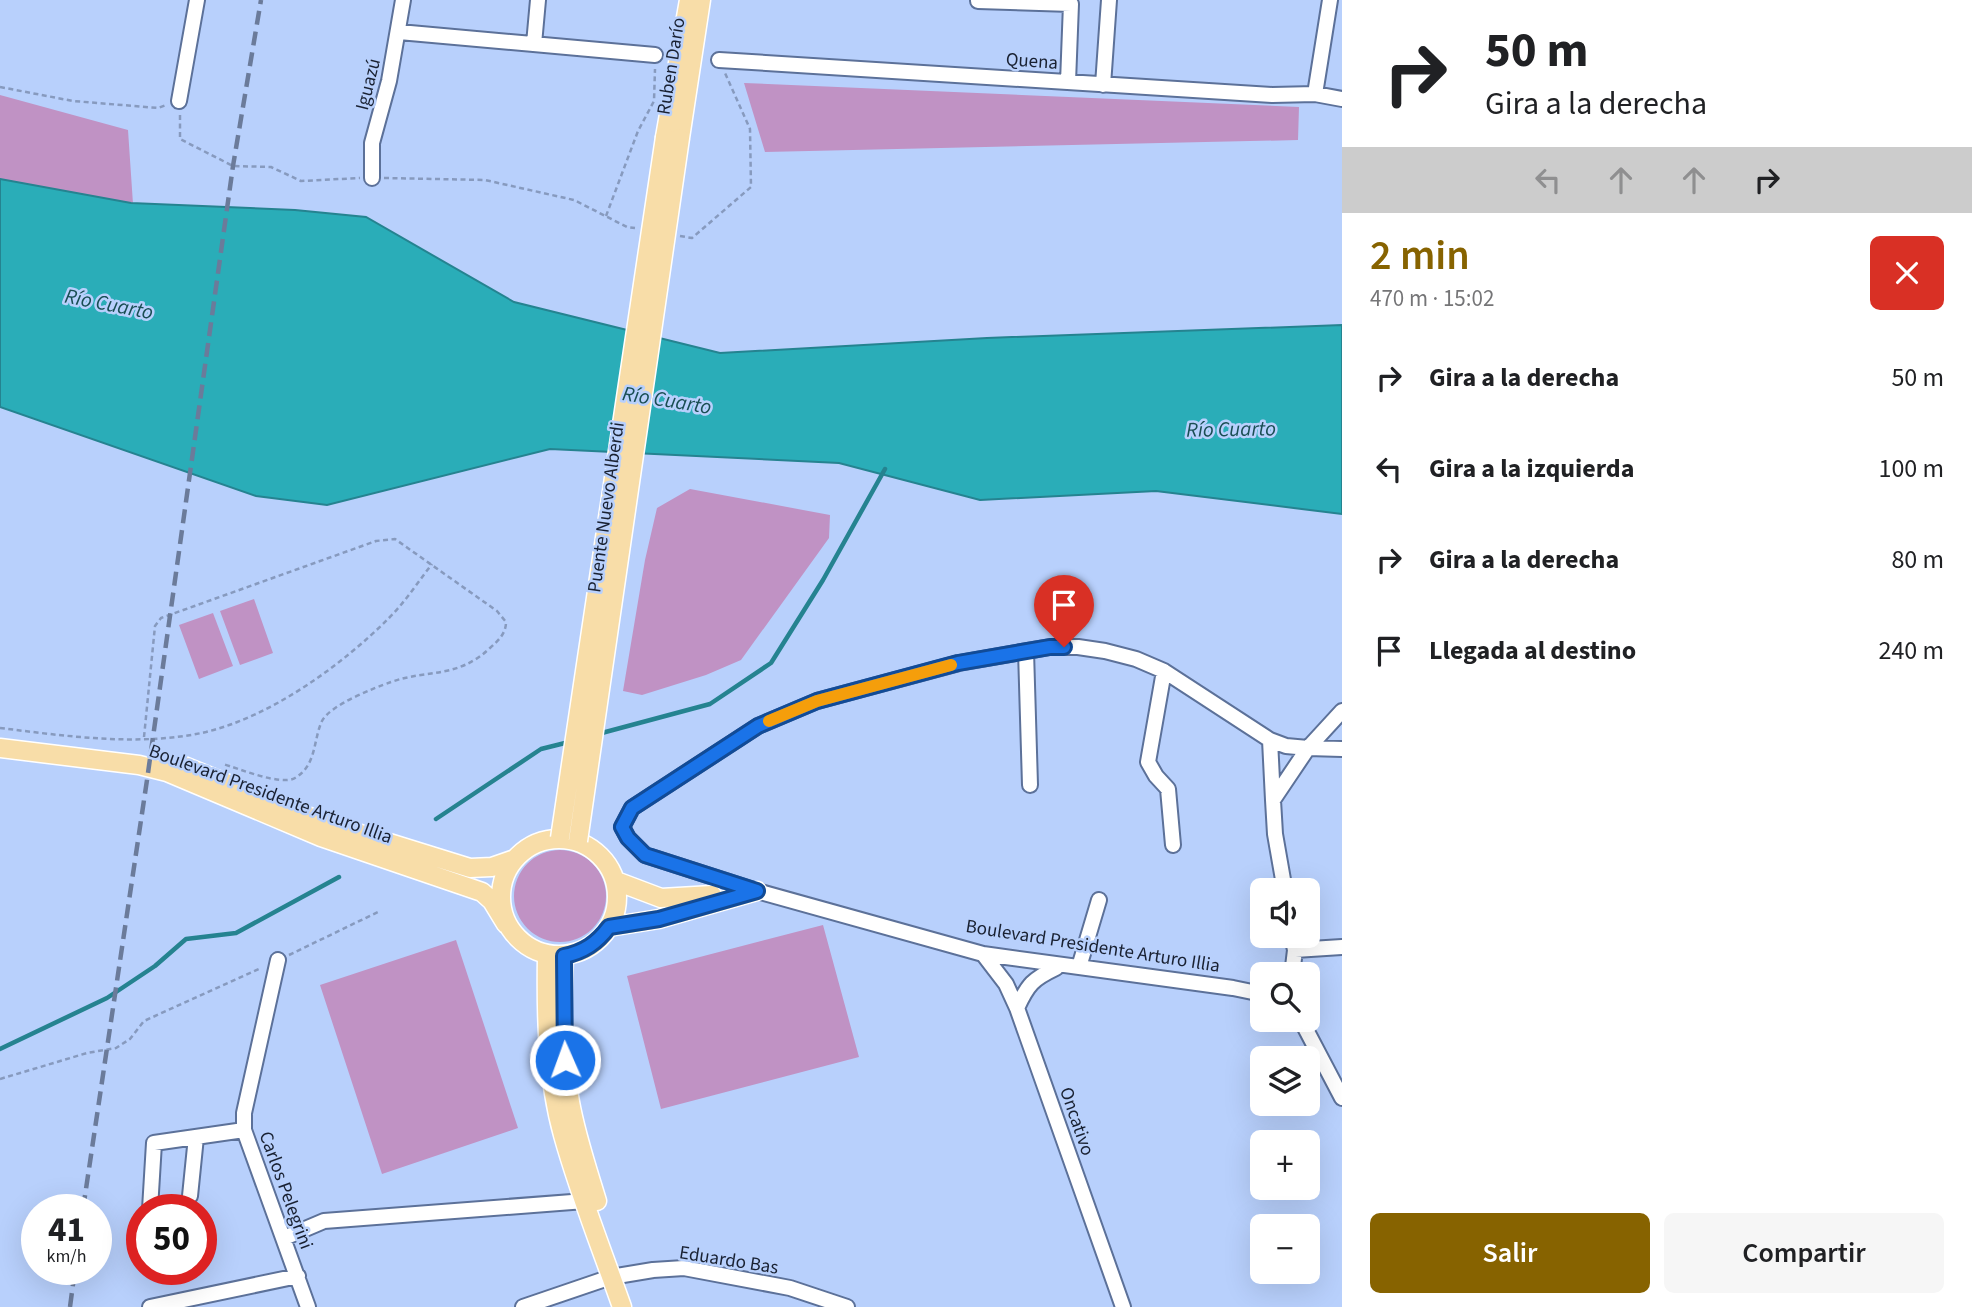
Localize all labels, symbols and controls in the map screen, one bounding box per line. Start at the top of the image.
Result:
street label: Ruben Darío [650,16,692,117]
text: 50 m [1485,16,1589,86]
icon: right [1370,28,1461,119]
street label: Quena [1005,46,1059,77]
street label: Iguazú [349,56,388,113]
text: Gira a la derecha [1485,81,1707,127]
icon: left [1529,161,1567,199]
icon: ahead [1602,161,1640,199]
icon: ahead [1675,161,1713,199]
icon: right [1748,161,1786,199]
text: 2 min [1370,226,1470,286]
button: close [1870,236,1944,310]
water label: Río Cuarto [62,281,156,327]
text: 470 m · 15:02 [1370,282,1494,315]
icon: right [1370,359,1408,397]
text: Gira a la derecha [1429,359,1619,396]
text: 50 m [1891,359,1944,396]
water label: Río Cuarto [620,378,714,422]
water label: Río Cuarto [1186,413,1276,445]
street label: Puente Nuevo Alberdi [581,420,632,594]
icon: left [1370,450,1408,488]
text: Gira a la izquierda [1429,450,1634,487]
text: 100 m [1878,450,1944,487]
icon: right [1370,541,1408,579]
text: Gira a la derecha [1429,541,1619,578]
text: 80 m [1891,541,1944,578]
pin [1034,575,1094,647]
icon: arrive [1045,586,1083,624]
icon: arrive [1370,632,1408,670]
text: Llegada al destino [1429,632,1636,669]
text: 240 m [1878,632,1944,669]
street label: Boulevard Presidente Arturo Illia [145,738,396,851]
map controls [1250,878,1320,1284]
button: sound [1250,878,1320,948]
street label: Boulevard Presidente Arturo Illia [964,913,1222,980]
button: search [1250,962,1320,1032]
position arrow [528,1023,602,1097]
button: layers [1250,1046,1320,1116]
street label: Oncativo [1052,1084,1101,1159]
street label: Carlos Pelegrini [252,1128,319,1253]
button: + [1250,1130,1320,1200]
speed limit sign: 50 [126,1194,217,1285]
text: 41 [48,1205,85,1255]
button: Salir [1370,1213,1650,1293]
button: Compartir [1664,1213,1944,1293]
button: − [1250,1214,1320,1284]
street label: Eduardo Bas [677,1239,780,1282]
text: km/h [47,1244,86,1269]

